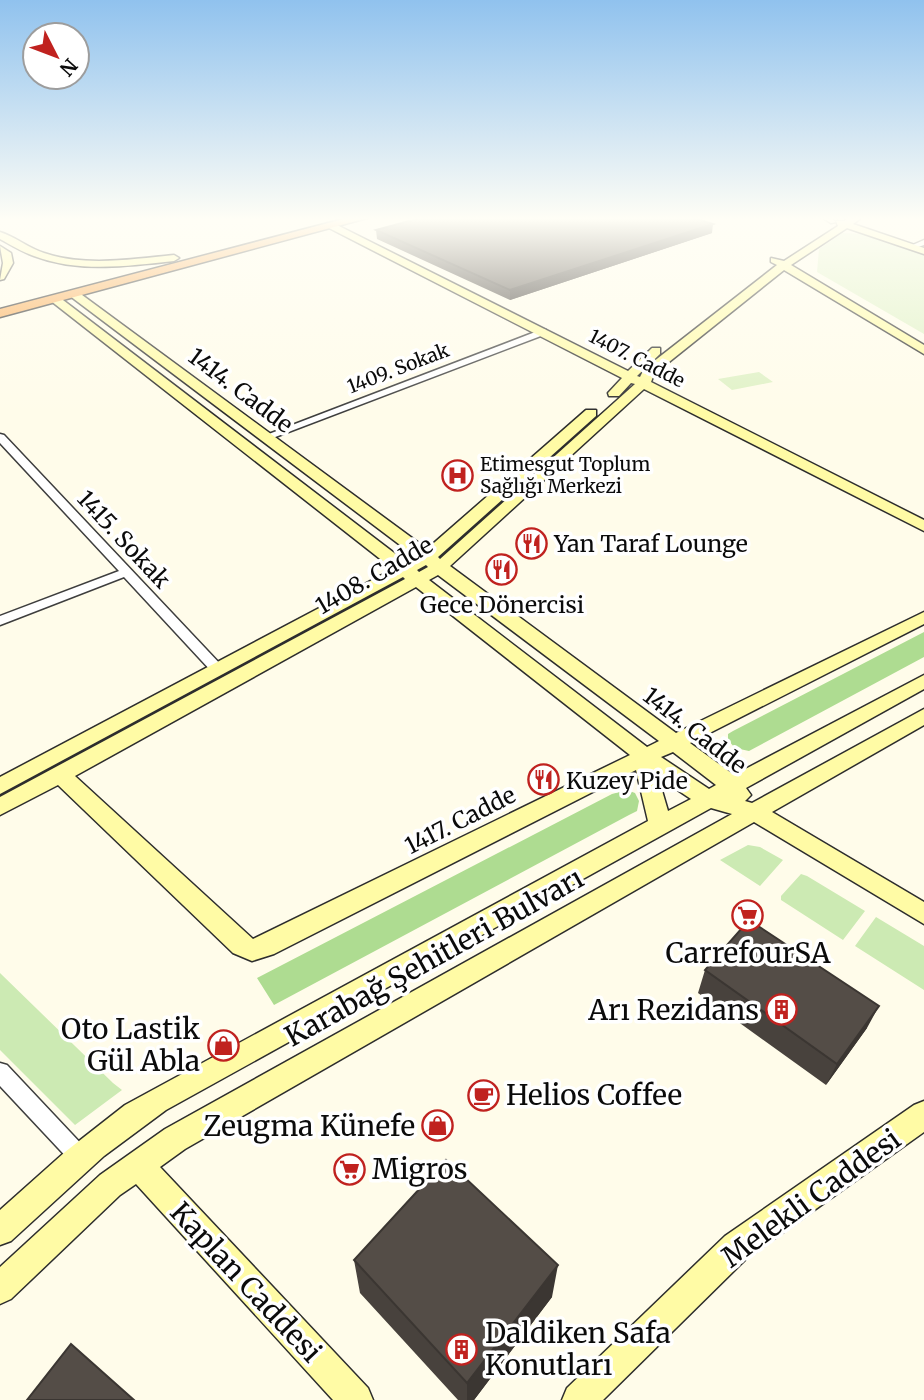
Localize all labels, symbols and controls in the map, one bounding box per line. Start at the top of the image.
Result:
north arrow [21,21,91,91]
text: N [55,54,83,81]
street label: 1407. Cadde [585,324,689,392]
street label: 1409. Sokak [344,338,452,398]
street label: 1414. Cadde [183,341,299,439]
place label: Etimesgut Toplum Sağlığı Merkezi [480,452,650,498]
hospital icon: Etimesgut Toplum Sağlığı Merkezi [440,458,474,492]
street label: 1415. Sokak [71,484,177,594]
restaurant icon: Yan Taraf Lounge [514,526,548,560]
place label: Yan Taraf Lounge [553,529,748,558]
street label: 1408. Cadde [310,530,438,620]
restaurant icon: Gece Dönercisi [485,553,519,587]
place label: Gece Dönercisi [420,590,584,619]
street label: 1414. Cadde [637,681,753,779]
restaurant icon: Kuzey Pide [526,763,560,797]
place label: Kuzey Pide [566,766,688,795]
street label: 1417. Cadde [400,780,520,860]
street label: Karabağ Şehitleri Bulvarı [278,860,590,1054]
supermarket icon: CarrefourSA [731,899,765,933]
place label: CarrefourSA [665,935,831,971]
place label: Arı Rezidans [587,992,759,1028]
building icon: Arı Rezidans [765,993,799,1027]
place label: Oto Lastik Gül Abla [61,1011,200,1079]
shop icon: Oto Lastik Gül Abla [206,1028,240,1062]
place label: Helios Coffee [506,1077,682,1113]
cafe icon: Helios Coffee [466,1078,500,1112]
place label: Zeugma Künefe [203,1108,415,1144]
shop icon: Zeugma Künefe [421,1109,455,1143]
street label: Melekli Caddesi [714,1121,908,1275]
place label: Migros [372,1151,468,1187]
supermarket icon: Migros [332,1152,366,1186]
street label: Kaplan Caddesi [163,1195,329,1369]
place label: Daldiken Safa Konutları [485,1315,671,1383]
building icon: Daldiken Safa Konutları [445,1332,479,1366]

